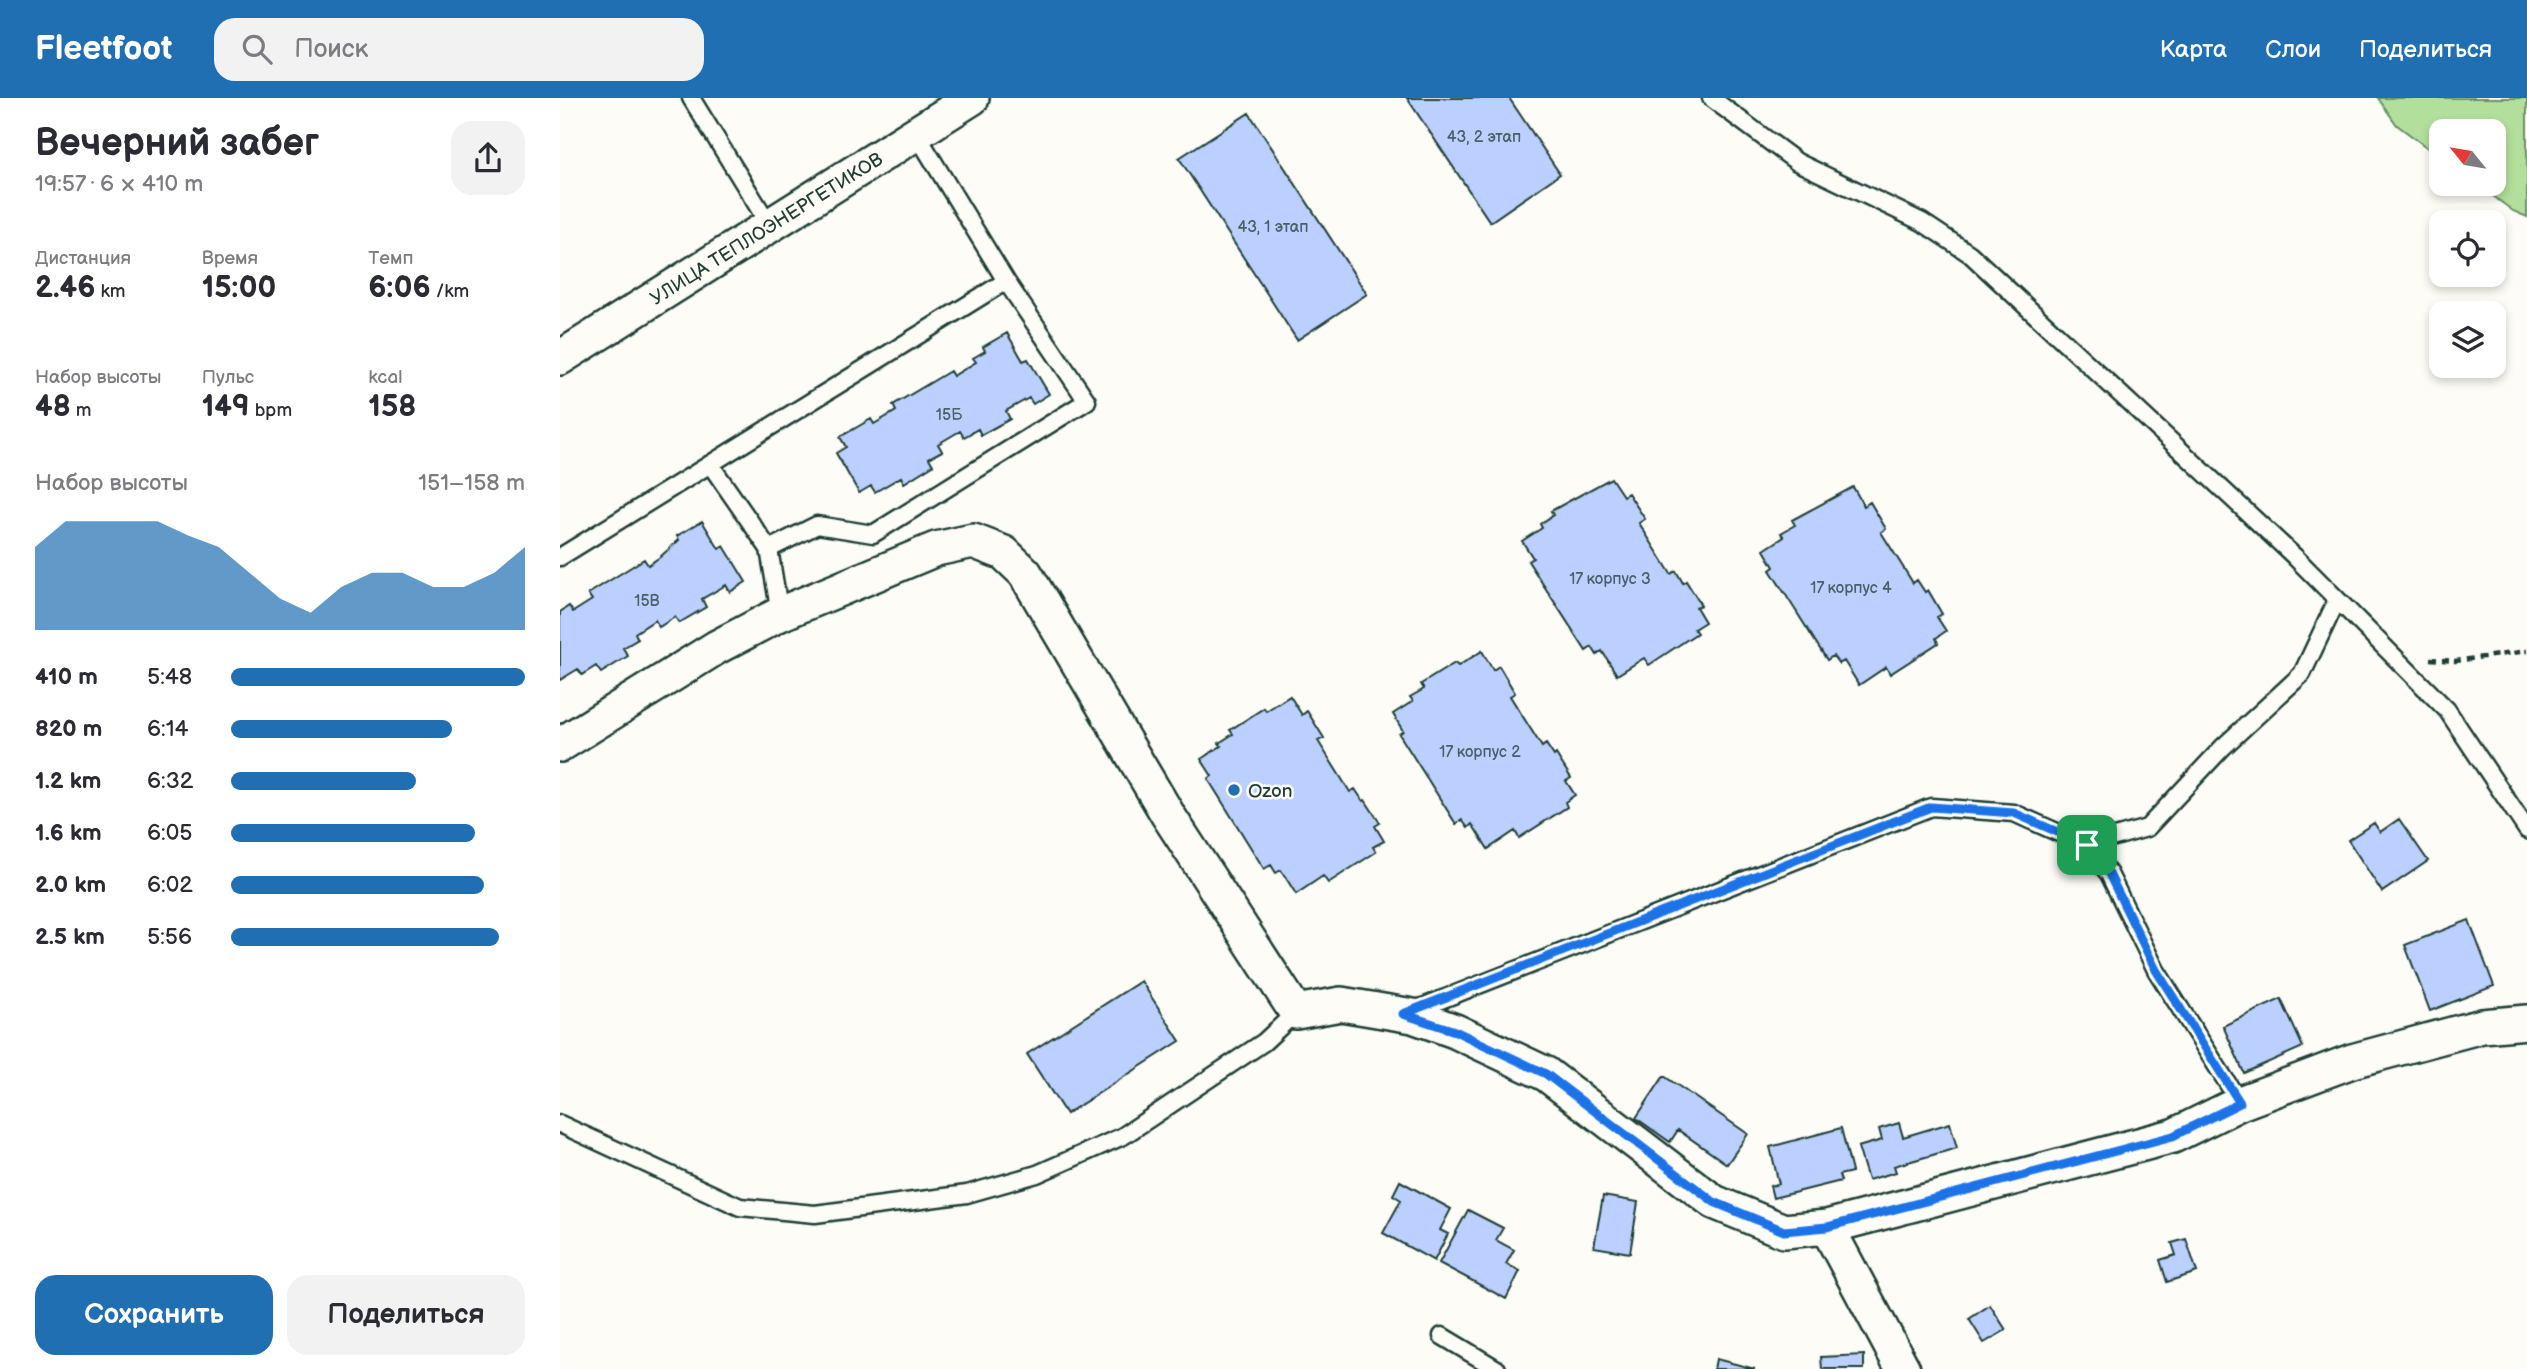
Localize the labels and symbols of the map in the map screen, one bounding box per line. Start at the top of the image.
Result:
north arrow [2429,119,2506,196]
house number: 43, 2 этап [1447,128,1521,147]
street label: УЛИЦА ТЕПЛОЭНЕРГЕТИКОВ [646,148,887,311]
house number: 43, 1 этап [1237,218,1309,237]
house number: 15Б [936,406,963,425]
house number: 17 корпус 3 [1569,570,1651,589]
house number: 17 корпус 4 [1810,579,1892,598]
house number: 15В [634,592,660,611]
house number: 17 корпус 2 [1439,743,1521,762]
place label: Ozon [1248,780,1293,803]
marker: Ozon [1226,782,1242,798]
pin [2057,815,2117,875]

